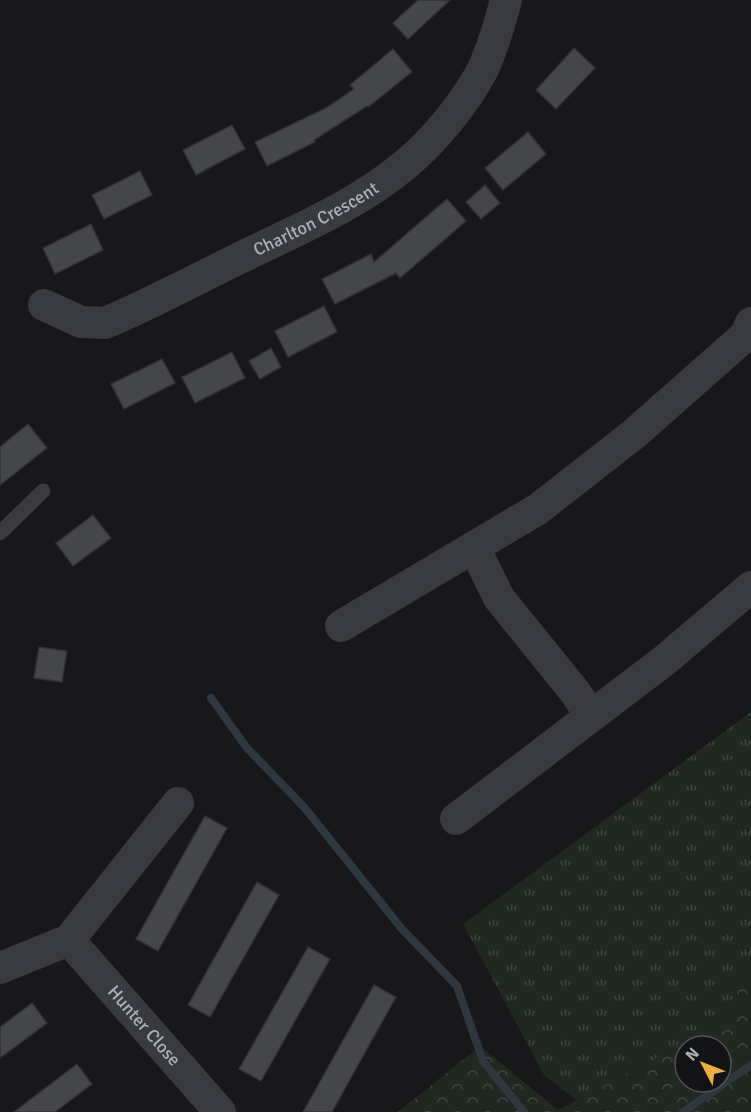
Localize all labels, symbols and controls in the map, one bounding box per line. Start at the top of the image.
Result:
street label: Charlton Crescent [250,177,383,261]
street label: Hunter Close [103,981,185,1070]
north arrow [673,1034,733,1094]
text: N [681,1044,704,1065]

